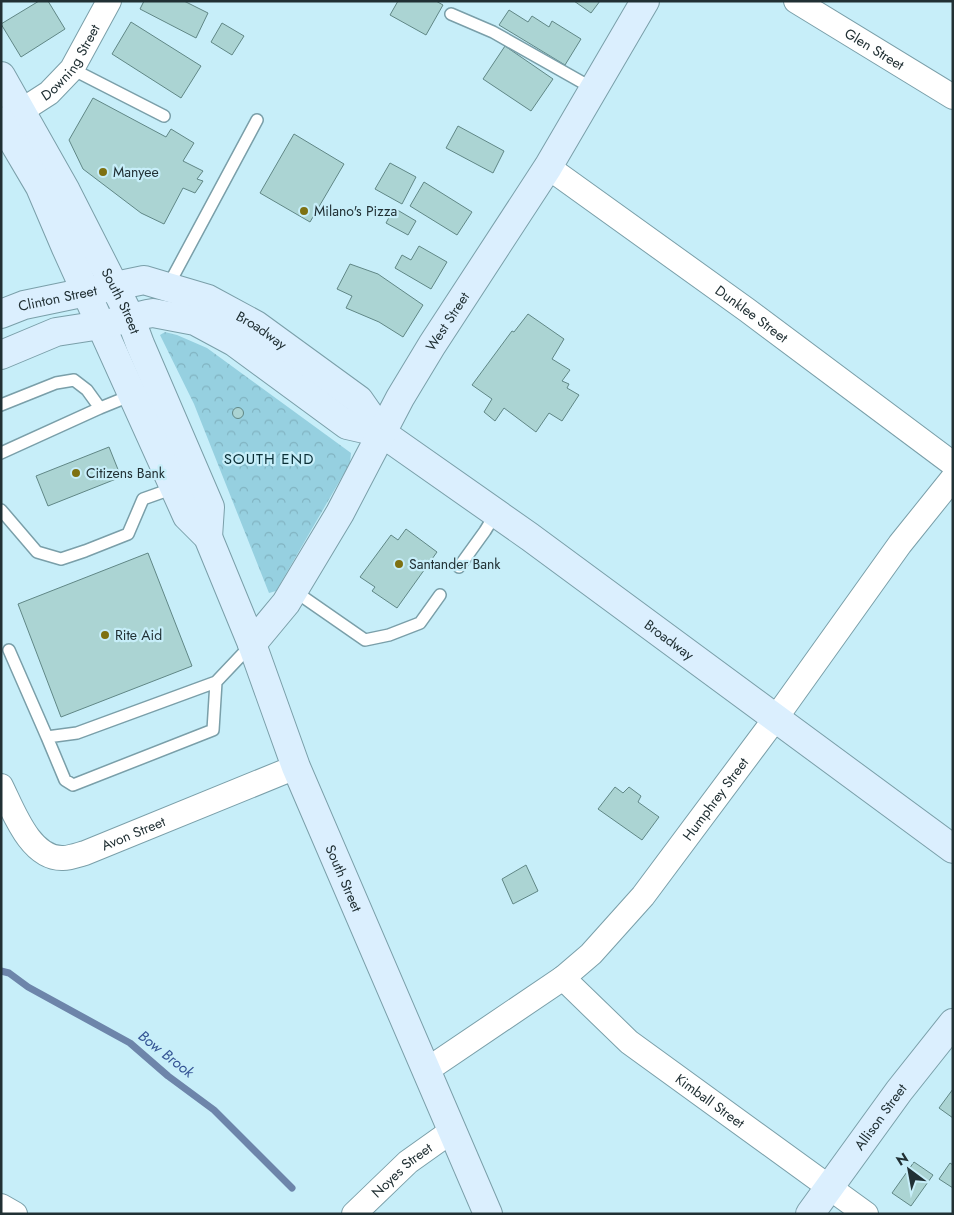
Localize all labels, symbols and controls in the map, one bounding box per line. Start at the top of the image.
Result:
street label: Downing Street [37,20,105,105]
street label: Glen Street [841,23,909,75]
place label: Manyee [113,162,159,182]
marker: Manyee [97,166,109,178]
place label: Milano's Pizza [314,201,397,221]
marker: Milano's Pizza [298,205,310,217]
street label: South Street [97,264,146,337]
street label: Clinton Street [15,280,99,316]
street label: Dunklee Street [711,280,793,348]
street label: West Street [421,287,474,355]
street label: Broadway [233,306,292,355]
district label: SOUTH END [224,448,314,470]
place label: Citizens Bank [86,463,166,483]
marker: Citizens Bank [70,467,82,479]
place label: Santander Bank [409,554,501,574]
marker: Santander Bank [393,558,405,570]
street label: Broadway [640,615,699,665]
place label: Rite Aid [115,625,162,645]
marker: Rite Aid [99,629,111,641]
street label: Humphrey Street [678,753,753,845]
street label: Avon Street [98,811,169,855]
street label: South Street [321,842,367,915]
water label: Bow Brook [133,1025,199,1083]
street label: Kimball Street [671,1069,749,1133]
street label: Allison Street [849,1079,912,1154]
street label: Noyes Street [367,1138,437,1202]
north arrow [884,1145,934,1195]
text: N [892,1148,912,1170]

